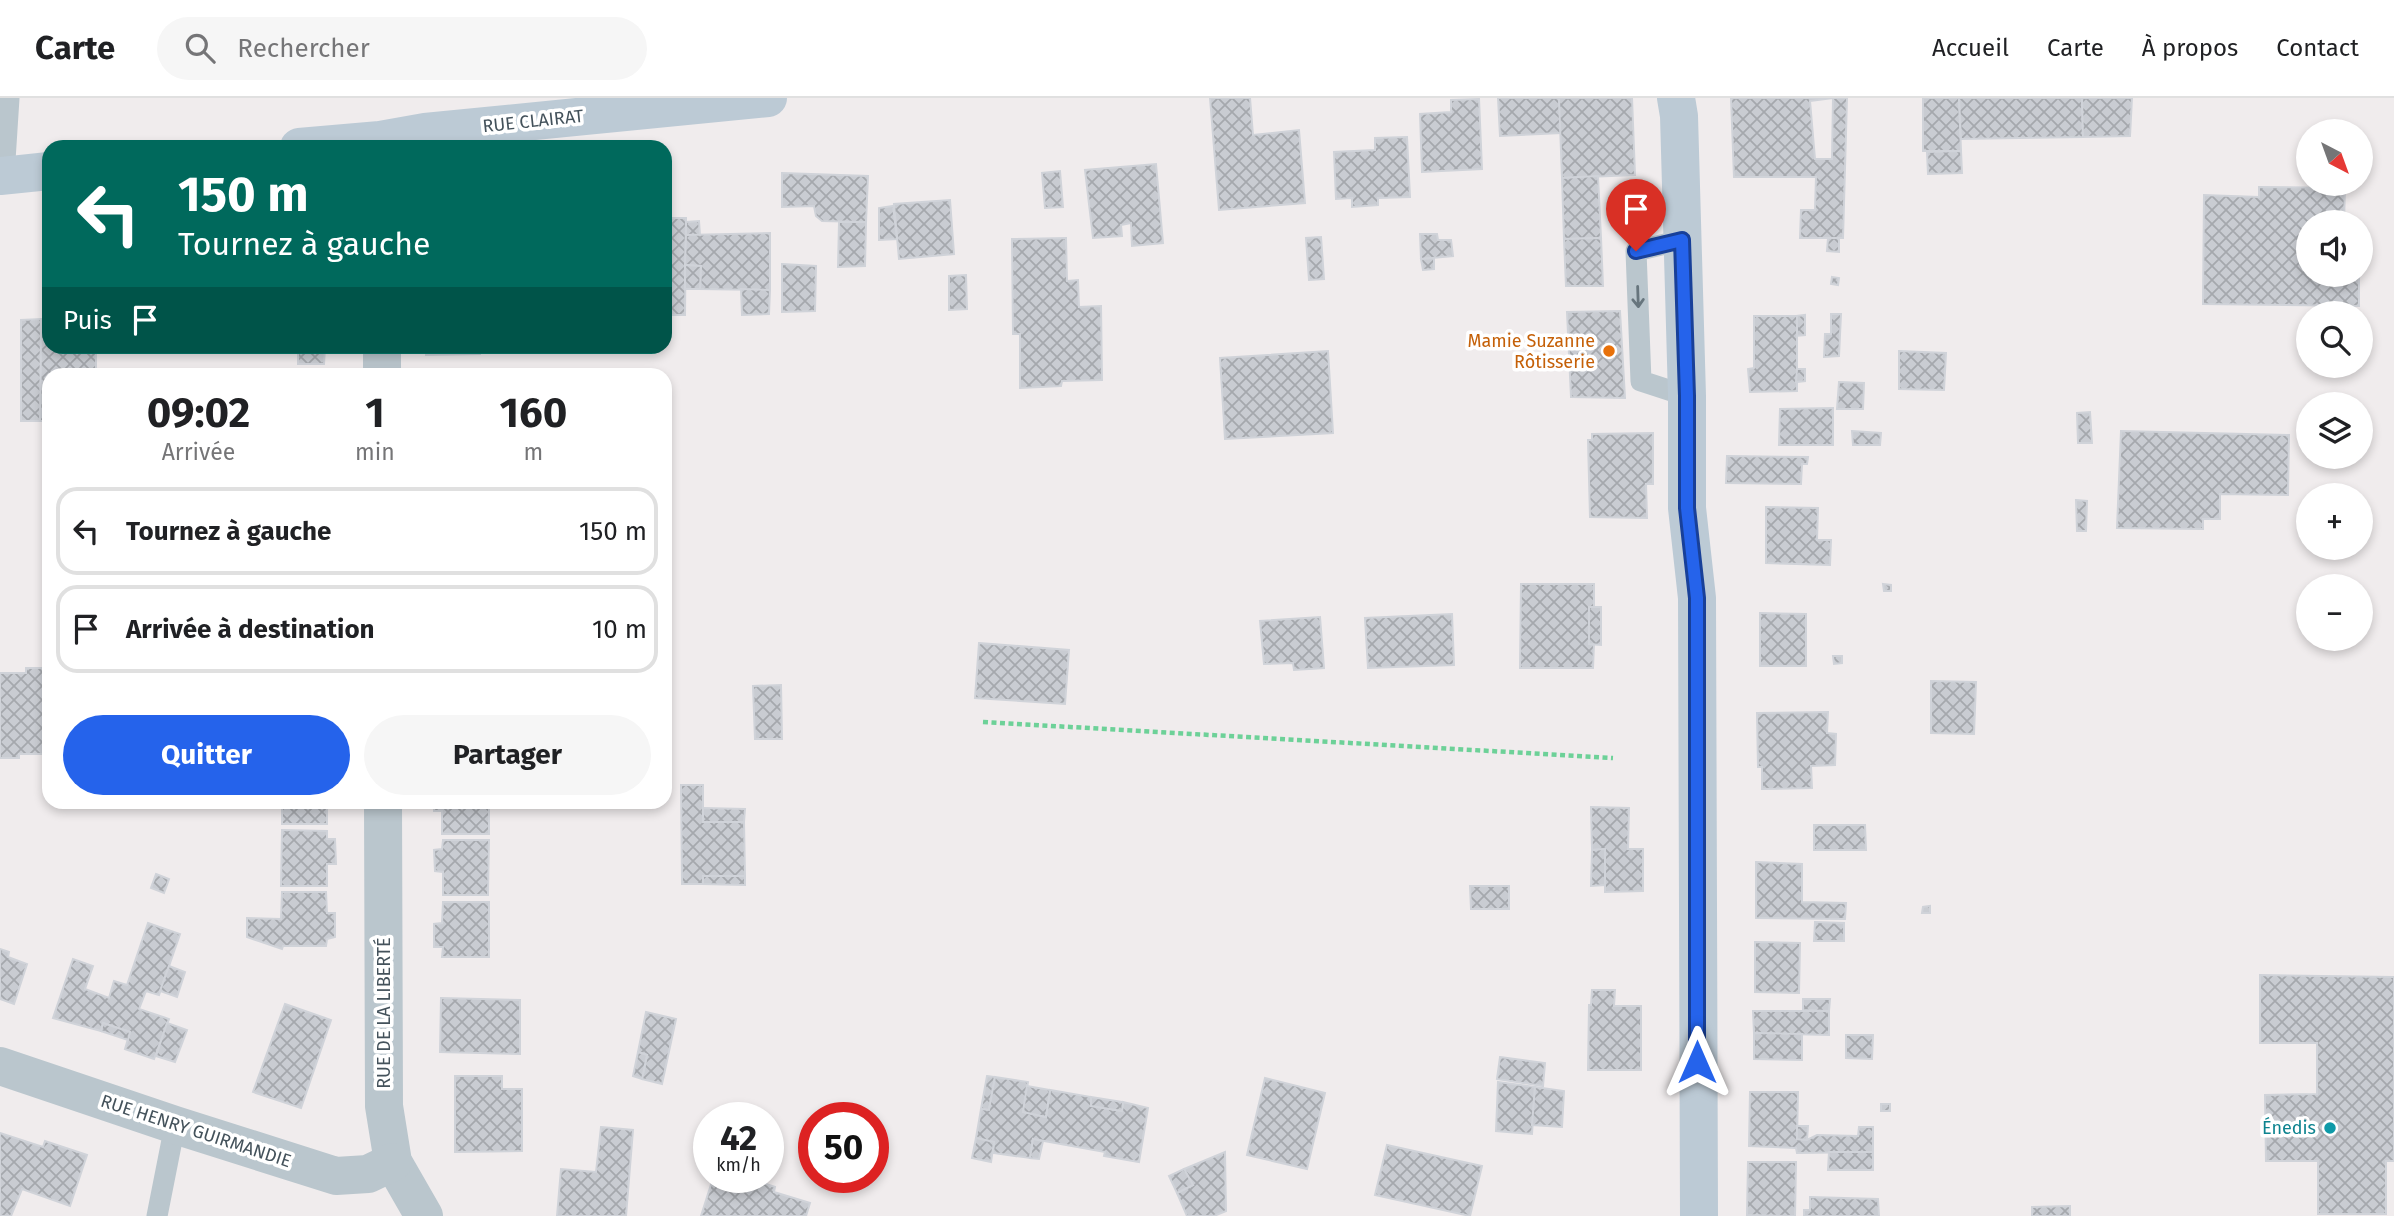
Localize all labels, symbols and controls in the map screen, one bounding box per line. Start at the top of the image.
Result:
search box [157,17,647,80]
text: Carte [35,28,115,68]
icon: search [181,29,219,67]
text: Rechercher [237,33,370,64]
text: Accueil [1932,34,2009,62]
text: Carte [2047,34,2104,62]
text: À propos [2142,34,2238,62]
text: Contact [2276,34,2359,62]
street label: RUE CLAIRAT [481,105,585,137]
north arrow [2296,119,2373,196]
map controls [2296,119,2373,651]
text: 150 m [178,165,309,224]
icon: left [63,168,154,259]
pin [1606,179,1666,251]
icon: arrive [1617,190,1655,228]
button: sound [2296,210,2373,287]
text: Tournez à gauche [178,225,430,263]
one-way arrow [1631,285,1644,308]
icon: arrive [126,301,164,339]
button: search [2296,301,2373,378]
text: Puis [63,305,112,336]
place label: Mamie Suzanne Rôtisserie [1468,330,1595,373]
marker: Mamie Suzanne Rôtisserie [1601,343,1617,359]
text: 09:02 [147,388,250,438]
text: 1 [365,388,385,438]
text: 160 [499,388,567,438]
button: layers [2296,392,2373,469]
text: Arrivée [162,438,235,466]
text: min [355,438,395,466]
text: m [523,438,543,466]
button: + [2296,483,2373,560]
icon: left [67,512,105,550]
text: Tournez à gauche [126,516,331,547]
text: 150 m [579,516,647,547]
button: − [2296,574,2373,651]
icon: arrive [67,610,105,648]
text: Arrivée à destination [126,614,375,645]
text: 10 m [592,614,647,645]
button: Quitter [63,715,350,795]
button: Partager [364,715,651,795]
street label: RUE DE LA LIBERTÉ [372,937,395,1089]
position arrow [1660,1025,1734,1099]
street label: RUE HENRY GUIRMANDIE [98,1090,294,1172]
speed limit sign: 50 [798,1102,889,1193]
place label: Énedis [2262,1116,2316,1139]
text: 42 [720,1117,757,1159]
marker: Énedis [2322,1120,2338,1136]
text: km/h [716,1154,761,1176]

